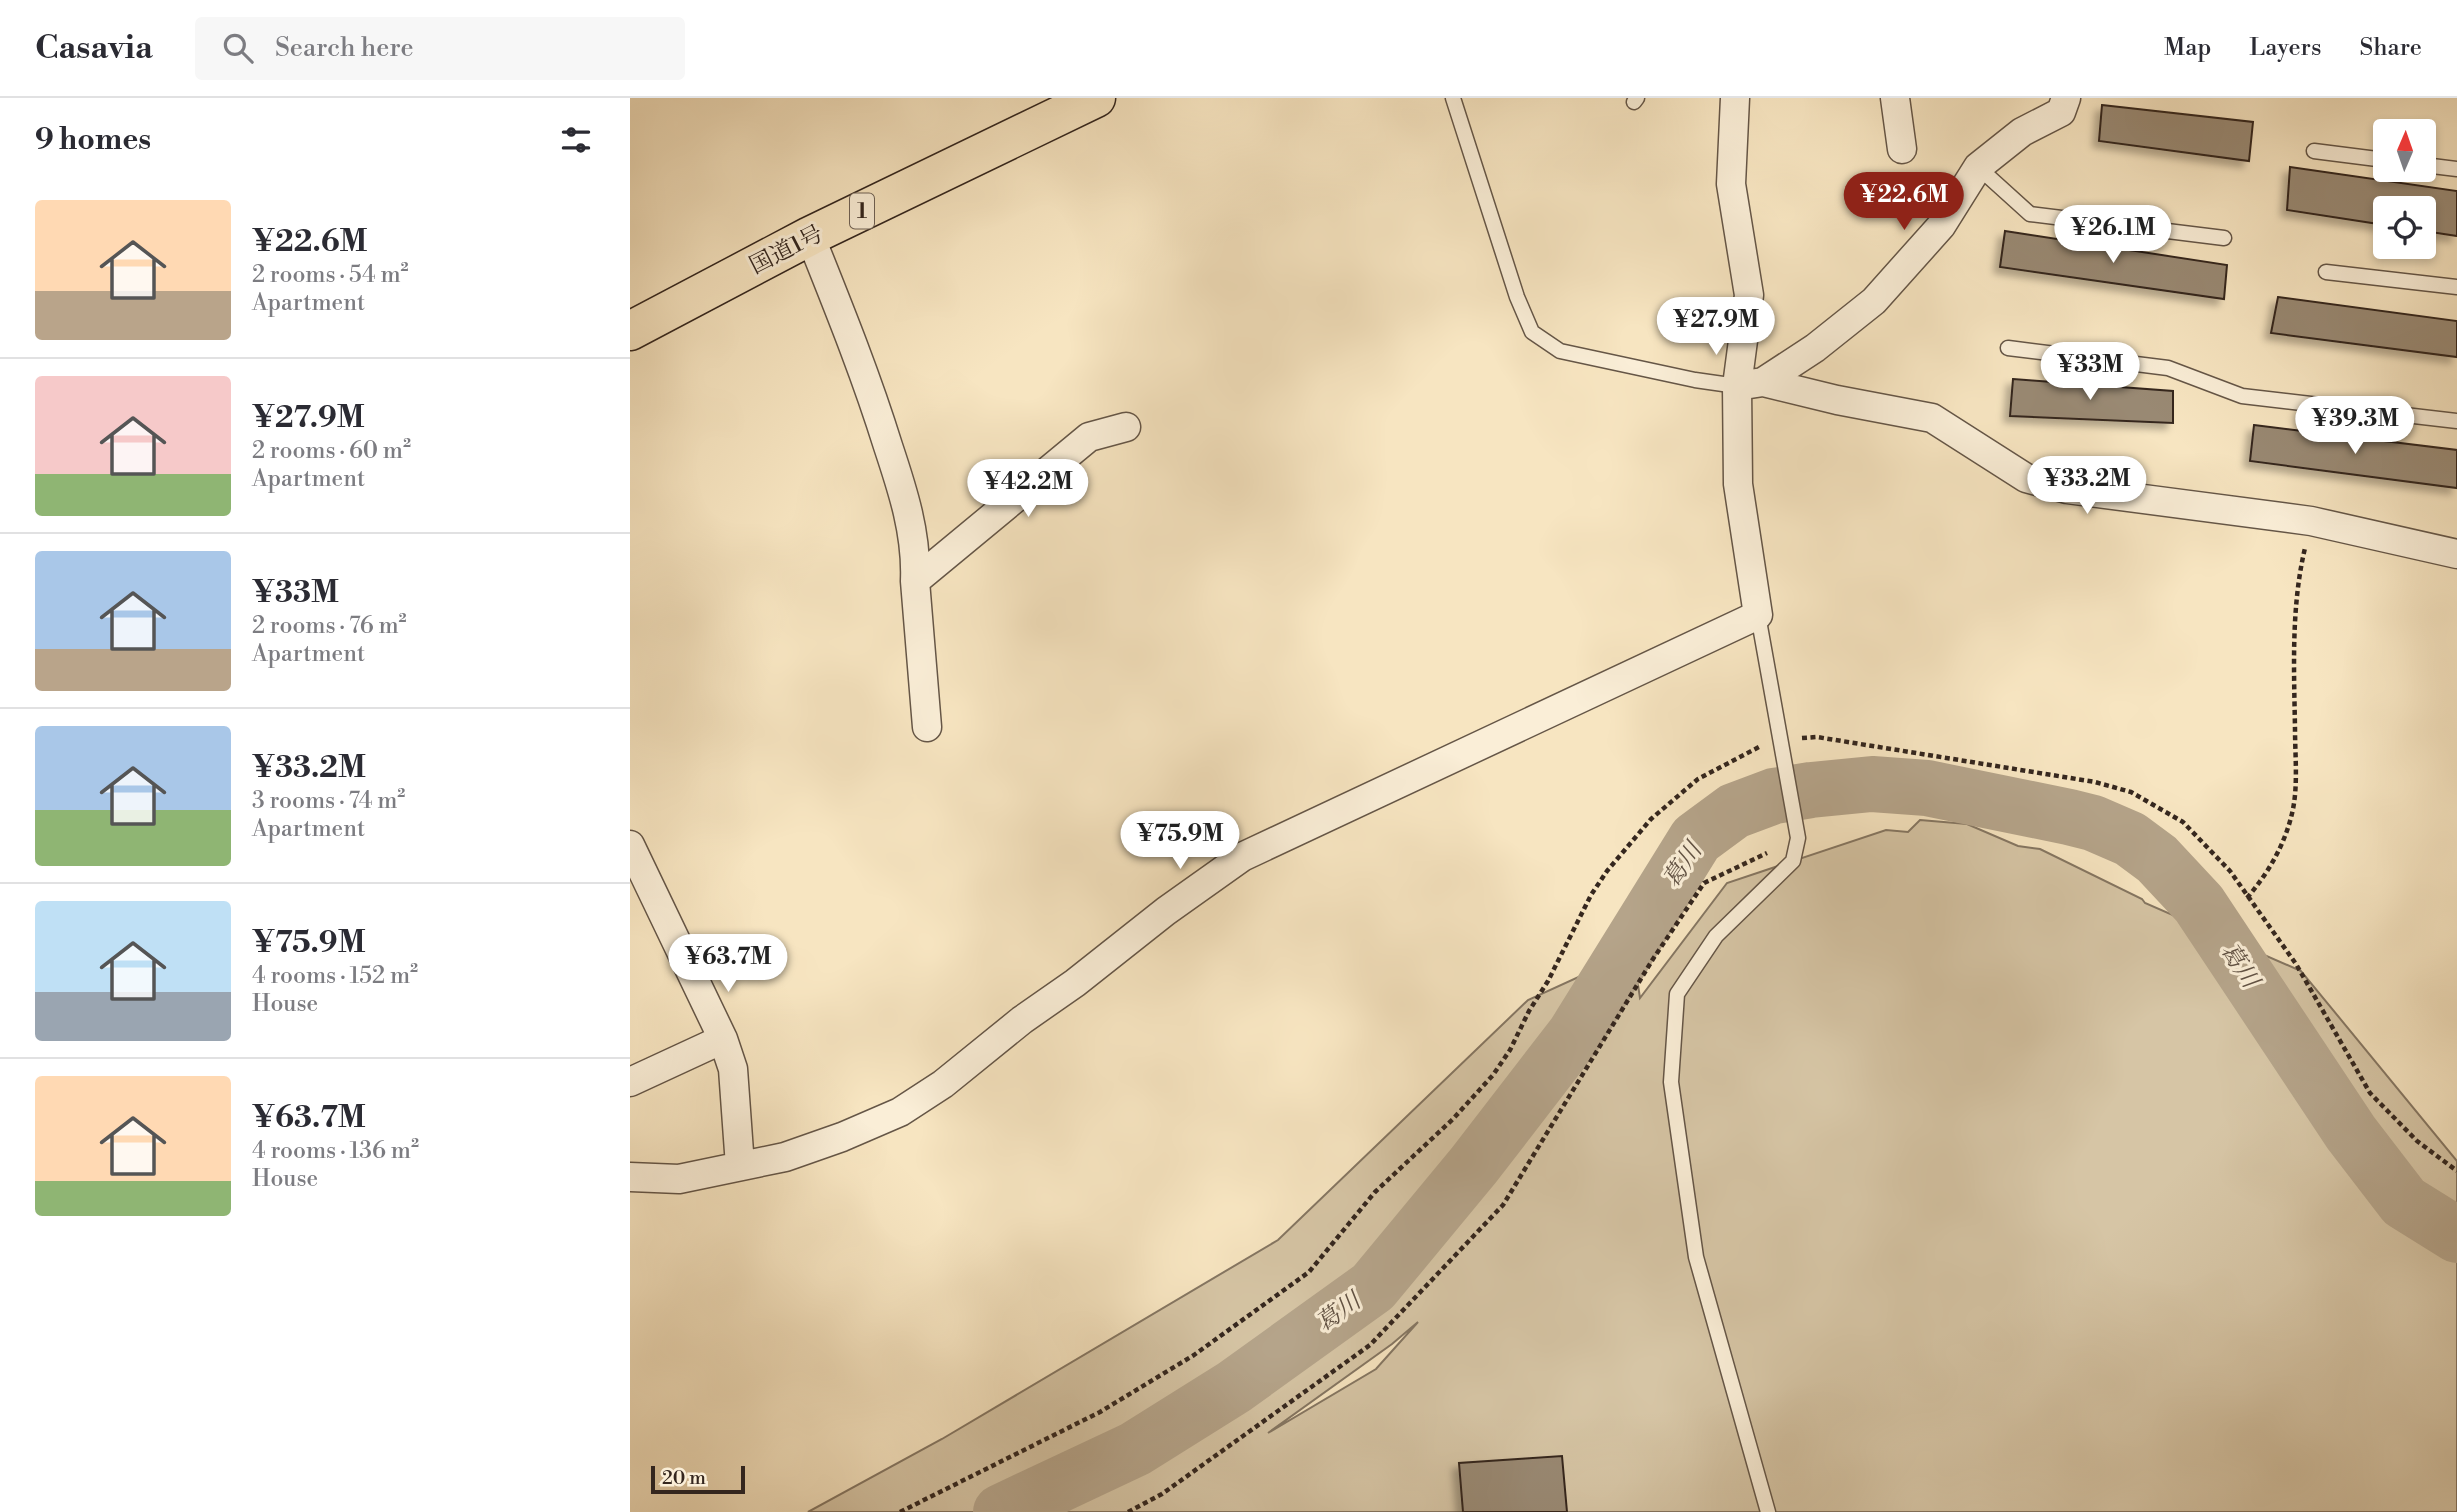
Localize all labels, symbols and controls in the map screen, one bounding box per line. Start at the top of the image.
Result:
search box [195,17,685,80]
text: Casavia [35,28,153,69]
icon: search [219,29,257,67]
text: Search here [275,32,414,64]
text: Map [2164,33,2211,63]
text: Layers [2249,33,2321,63]
text: Share [2359,33,2422,63]
north arrow [2373,119,2436,182]
map controls [2373,119,2436,259]
text: 9 homes [35,121,151,159]
icon: filters [557,121,595,159]
pin: ¥22.6M [1847,172,1961,232]
text: ¥22.6M [1860,181,1948,209]
road number: 1 [850,194,874,228]
button: locate [2373,196,2436,259]
pin: ¥26.1M [2056,206,2170,265]
text: ¥26.1M [2070,214,2156,242]
street label: 国道1号 [745,220,828,280]
text: ¥22.6M [252,223,367,261]
icon: home [91,228,175,312]
text: 2 rooms · 54 m² [252,261,409,289]
text: Apartment [252,289,365,317]
pin: ¥27.9M [1659,298,1773,357]
text: ¥27.9M [1673,306,1759,334]
pin: ¥33M [2049,342,2131,402]
text: ¥33M [2057,351,2123,379]
pin: ¥39.3M [2298,396,2412,456]
text: ¥27.9M [252,399,365,437]
icon: home [91,404,175,488]
text: ¥39.3M [2311,405,2399,433]
text: 2 rooms · 60 m² [252,437,411,465]
pin: ¥33.2M [2030,456,2144,516]
pin: ¥42.2M [971,460,1085,519]
text: Apartment [252,465,365,493]
text: ¥33.2M [2043,465,2131,493]
text: ¥42.2M [983,468,1073,496]
text: ¥33M [252,574,339,612]
icon: home [91,579,175,663]
text: 2 rooms · 76 m² [252,612,407,640]
text: Apartment [252,640,365,668]
text: ¥33.2M [252,749,366,787]
icon: home [91,754,175,838]
text: 3 rooms · 74 m² [252,787,405,815]
pin: ¥75.9M [1123,812,1237,871]
text: Apartment [252,815,365,843]
text: ¥75.9M [1136,820,1224,848]
water label: 葛川 [1657,835,1710,894]
text: ¥75.9M [252,924,366,962]
icon: home [91,929,175,1013]
pin: ¥63.7M [671,934,785,994]
water label: 葛川 [2213,937,2267,996]
text: ¥63.7M [684,943,772,971]
text: 4 rooms · 152 m² [252,962,418,990]
text: House [252,990,318,1018]
text: ¥63.7M [252,1099,366,1137]
icon: home [91,1104,175,1188]
text: 4 rooms · 136 m² [252,1137,419,1165]
text: House [252,1165,318,1193]
water label: 葛川 [1310,1285,1369,1339]
scale bar [651,1463,746,1495]
text: 20 m [662,1466,706,1490]

